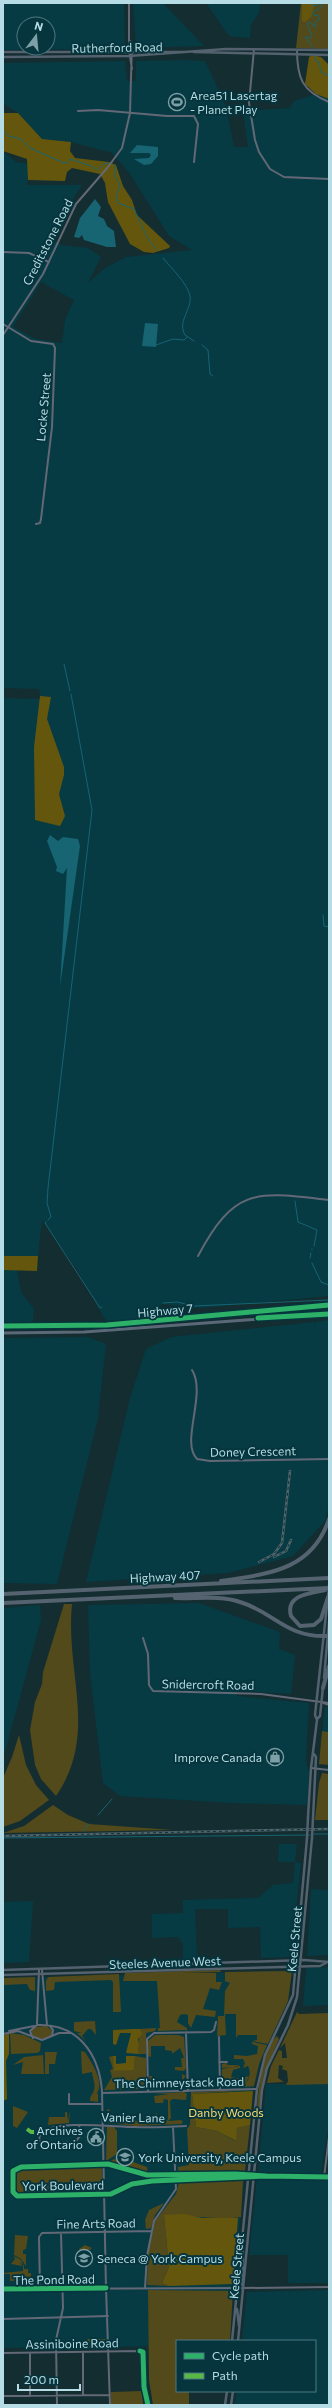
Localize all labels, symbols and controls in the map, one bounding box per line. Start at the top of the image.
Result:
north arrow [16,16,56,56]
text: N [33,19,45,33]
street label: Rutherford Road [71,39,163,55]
place label: Area51 Lasertag - Planet Play [190,88,278,116]
sports icon: Area51 Lasertag - Planet Play [167,92,187,112]
street label: Creditstone Road [19,196,75,288]
street label: Locke Street [33,372,53,442]
street label: Highway 7 [137,1301,193,1319]
street label: Doney Crescent [210,1443,296,1459]
street label: Highway 407 [129,1567,201,1585]
street label: Snidercroft Road [162,1676,254,1692]
shop icon: Improve Canada [265,1747,285,1767]
place label: Improve Canada [174,1750,262,1764]
street label: Keele Street [284,1906,304,1972]
street label: Steeles Avenue West [109,1953,221,1971]
street label: The Chimneystack Road [114,2074,244,2090]
park label: Danby Woods [188,2105,264,2119]
street label: Vanier Lane [101,2109,165,2125]
place label: Archives of Ontario [26,2123,83,2151]
public building icon: Archives of Ontario [86,2127,106,2147]
school or university icon: York University, Keele Campus [115,2147,135,2167]
place label: York University, Keele Campus [138,2150,301,2164]
street label: York Boulevard [22,2177,104,2193]
street label: Fine Arts Road [56,2215,136,2231]
street label: Keele Street [226,2233,246,2299]
school or university icon: Seneca @ York Campus [74,2248,94,2268]
place label: Seneca @ York Campus [97,2251,223,2265]
street label: The Pond Road [13,2271,95,2287]
street label: Assiniboine Road [25,2335,119,2351]
legend [176,2340,316,2392]
text: Cycle path [212,2348,269,2362]
scale bar [18,2366,80,2392]
text: Path [212,2368,238,2382]
text: 200 m [24,2372,59,2386]

